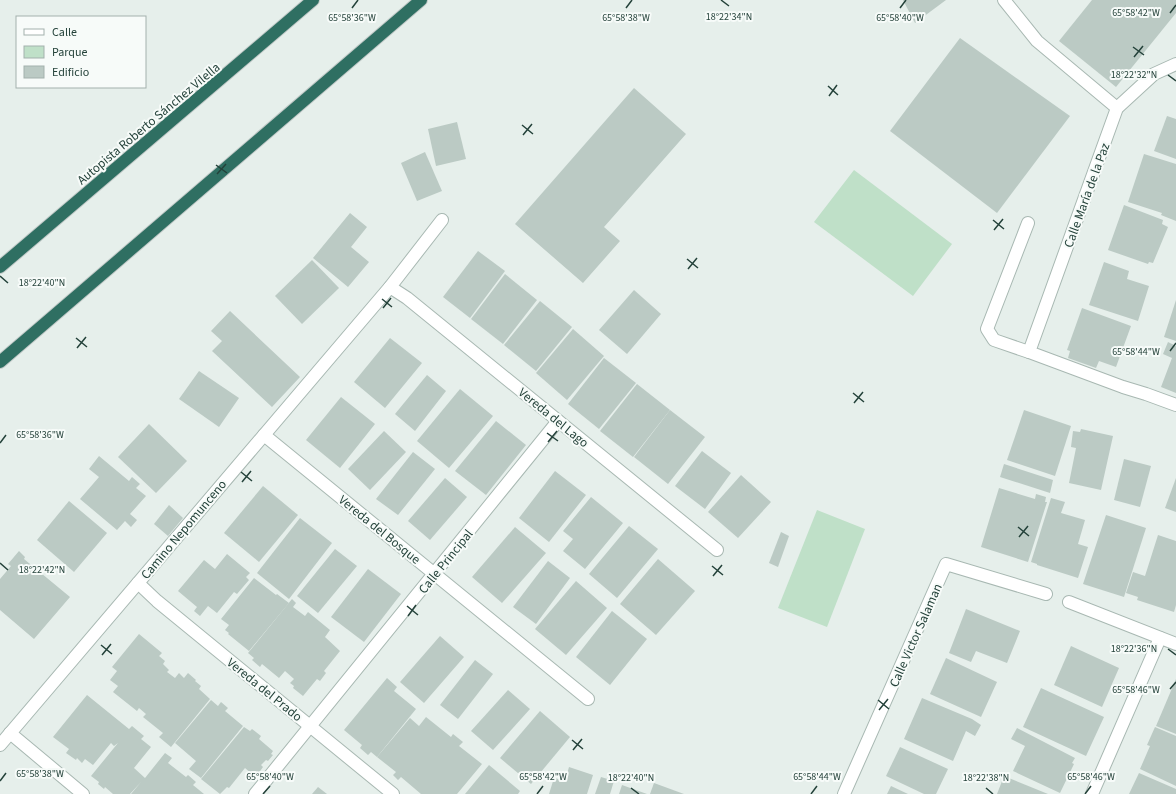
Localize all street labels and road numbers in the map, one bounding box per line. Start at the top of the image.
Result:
street label: Autopista Roberto Sánchez Vilella [73,59,224,189]
street label: Calle María de la Paz [1060,140,1114,250]
street label: Vereda del Lago [514,384,592,452]
street label: Camino Nepomunceno [137,476,231,583]
street label: Vereda del Bosque [335,491,424,568]
street label: Calle Principal [414,526,477,598]
street label: Calle Victor Salaman [885,581,947,690]
street label: Vereda del Prado [223,654,306,726]

